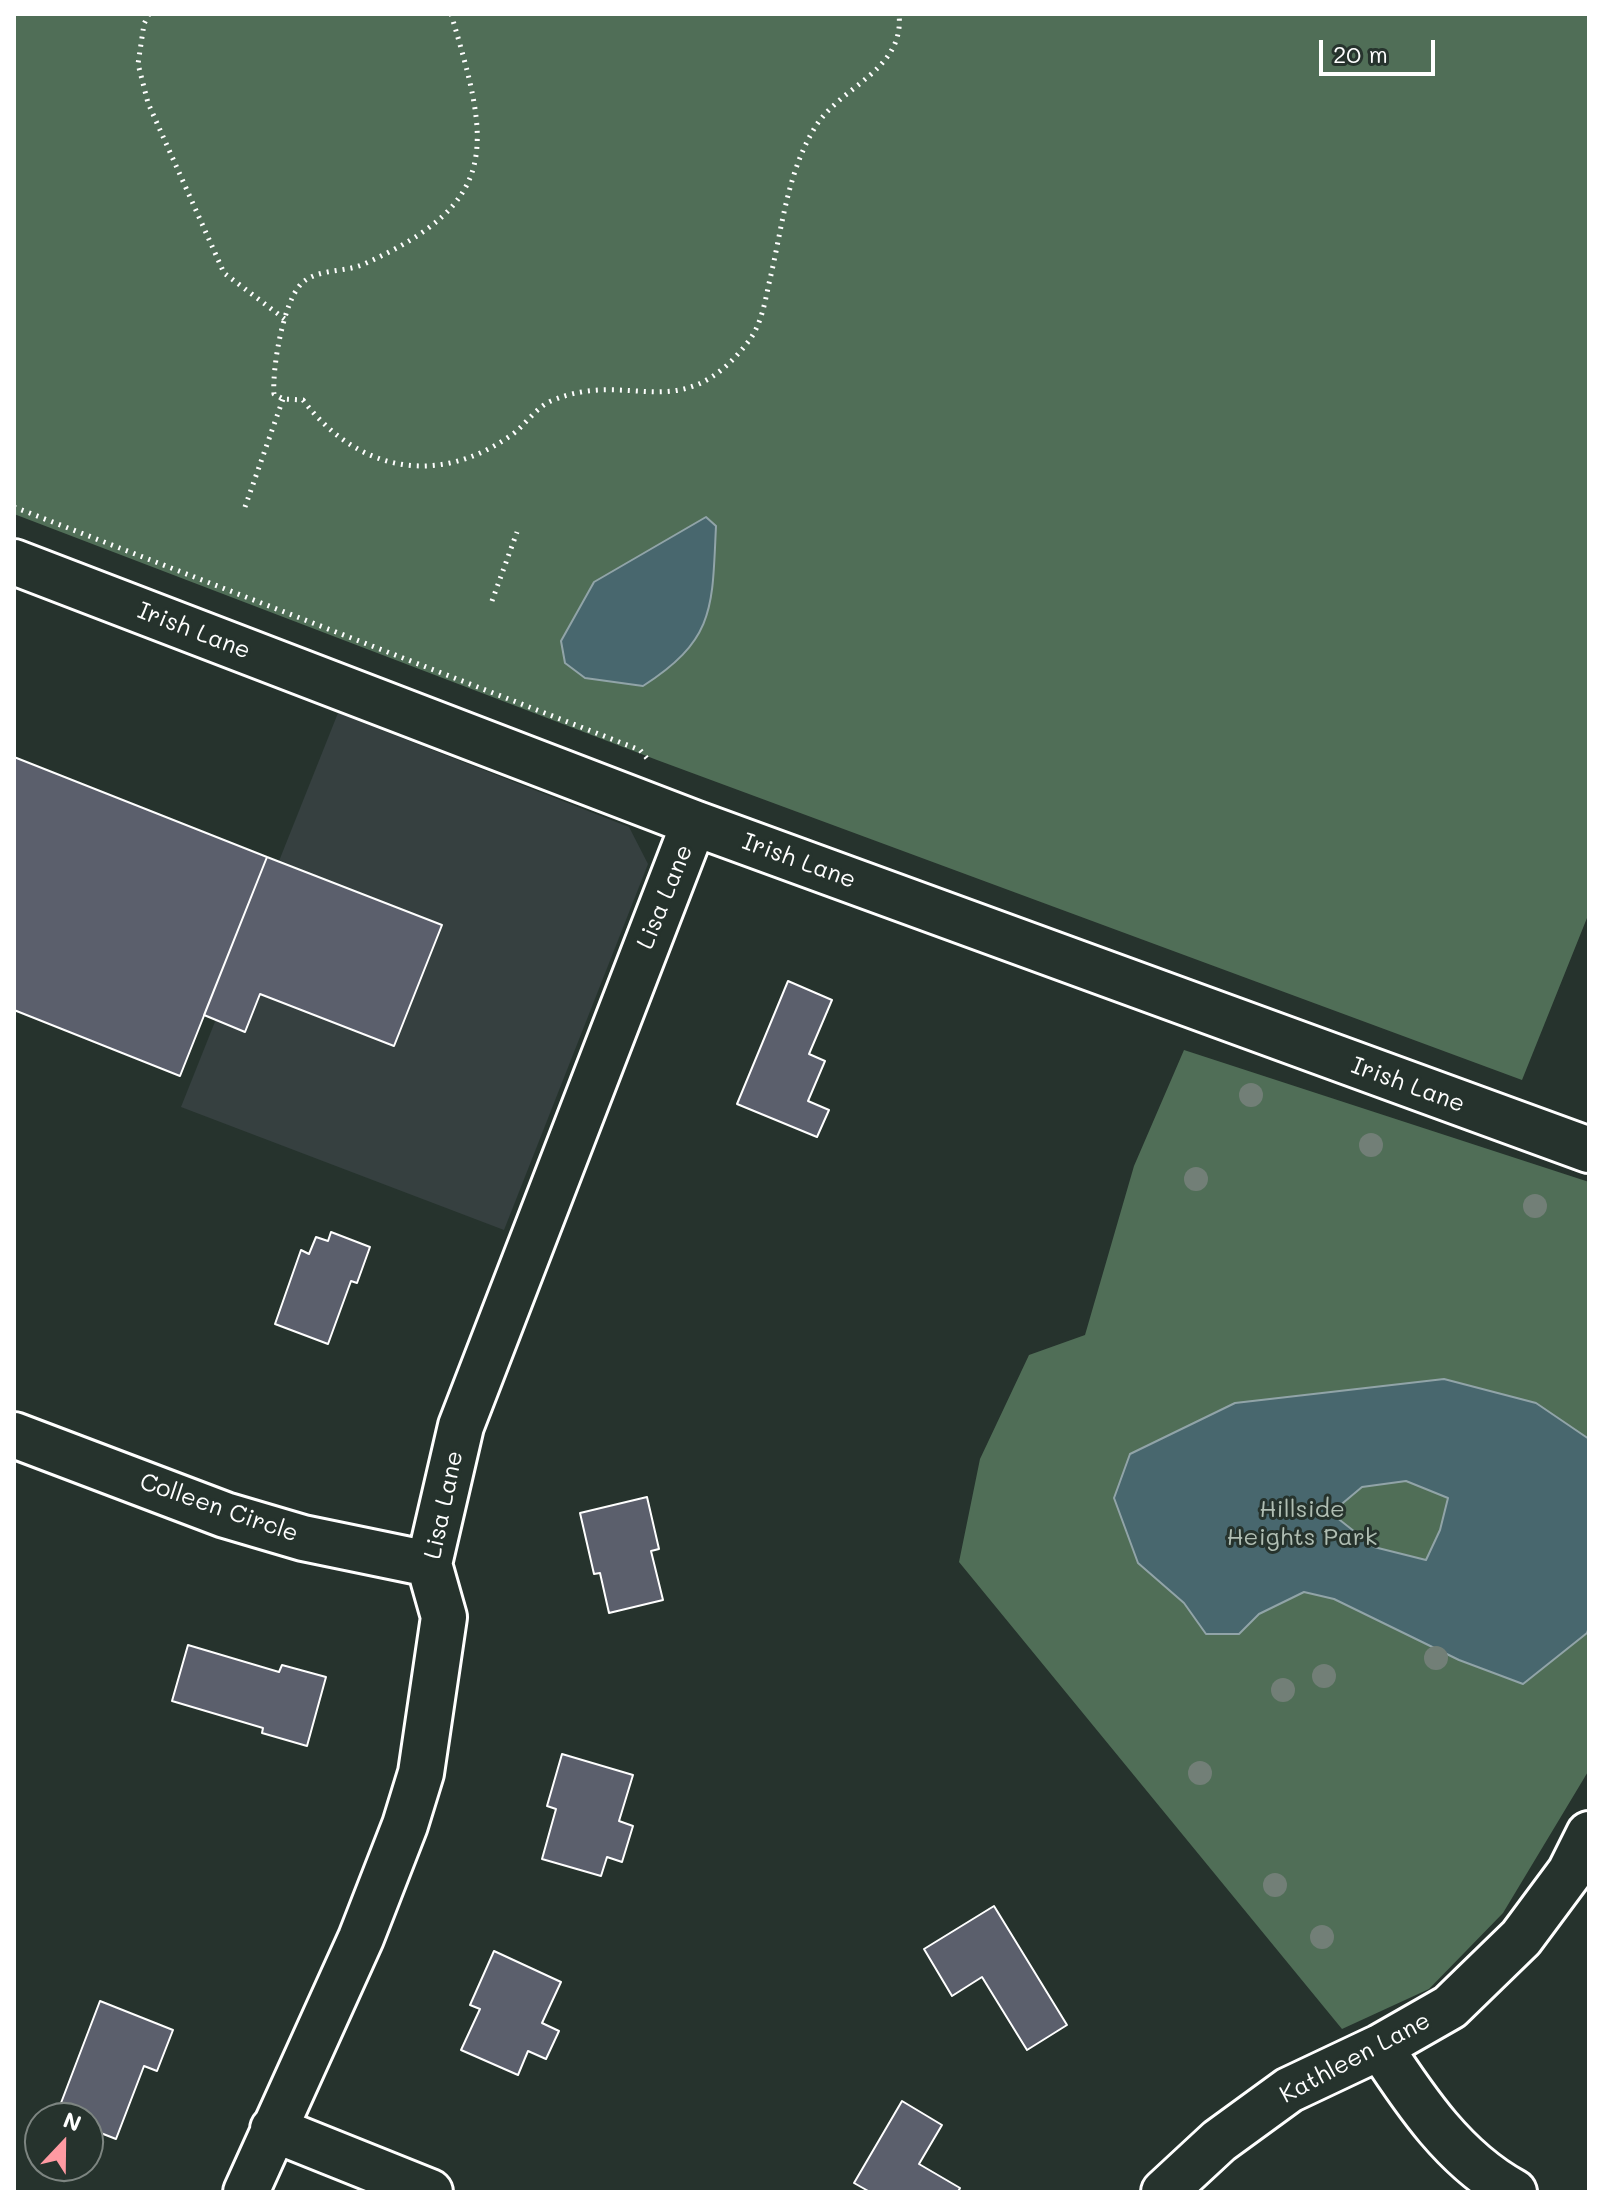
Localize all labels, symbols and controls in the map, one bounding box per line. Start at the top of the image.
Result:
scale bar [1323,24,1439,74]
text: 20 m [1333,38,1388,69]
street label: Irish Lane [134,596,254,666]
street label: Irish Lane [738,827,860,895]
street label: Lisa Lane [631,841,699,953]
street label: Irish Lane [1347,1051,1469,1119]
street label: Lisa Lane [418,1448,470,1562]
street label: Colleen Circle [136,1467,302,1549]
park label: Hillside Heights Park [1226,1496,1378,1552]
street label: Kathleen Lane [1275,2006,1435,2110]
north arrow [24,2102,104,2182]
text: N [59,2105,86,2138]

